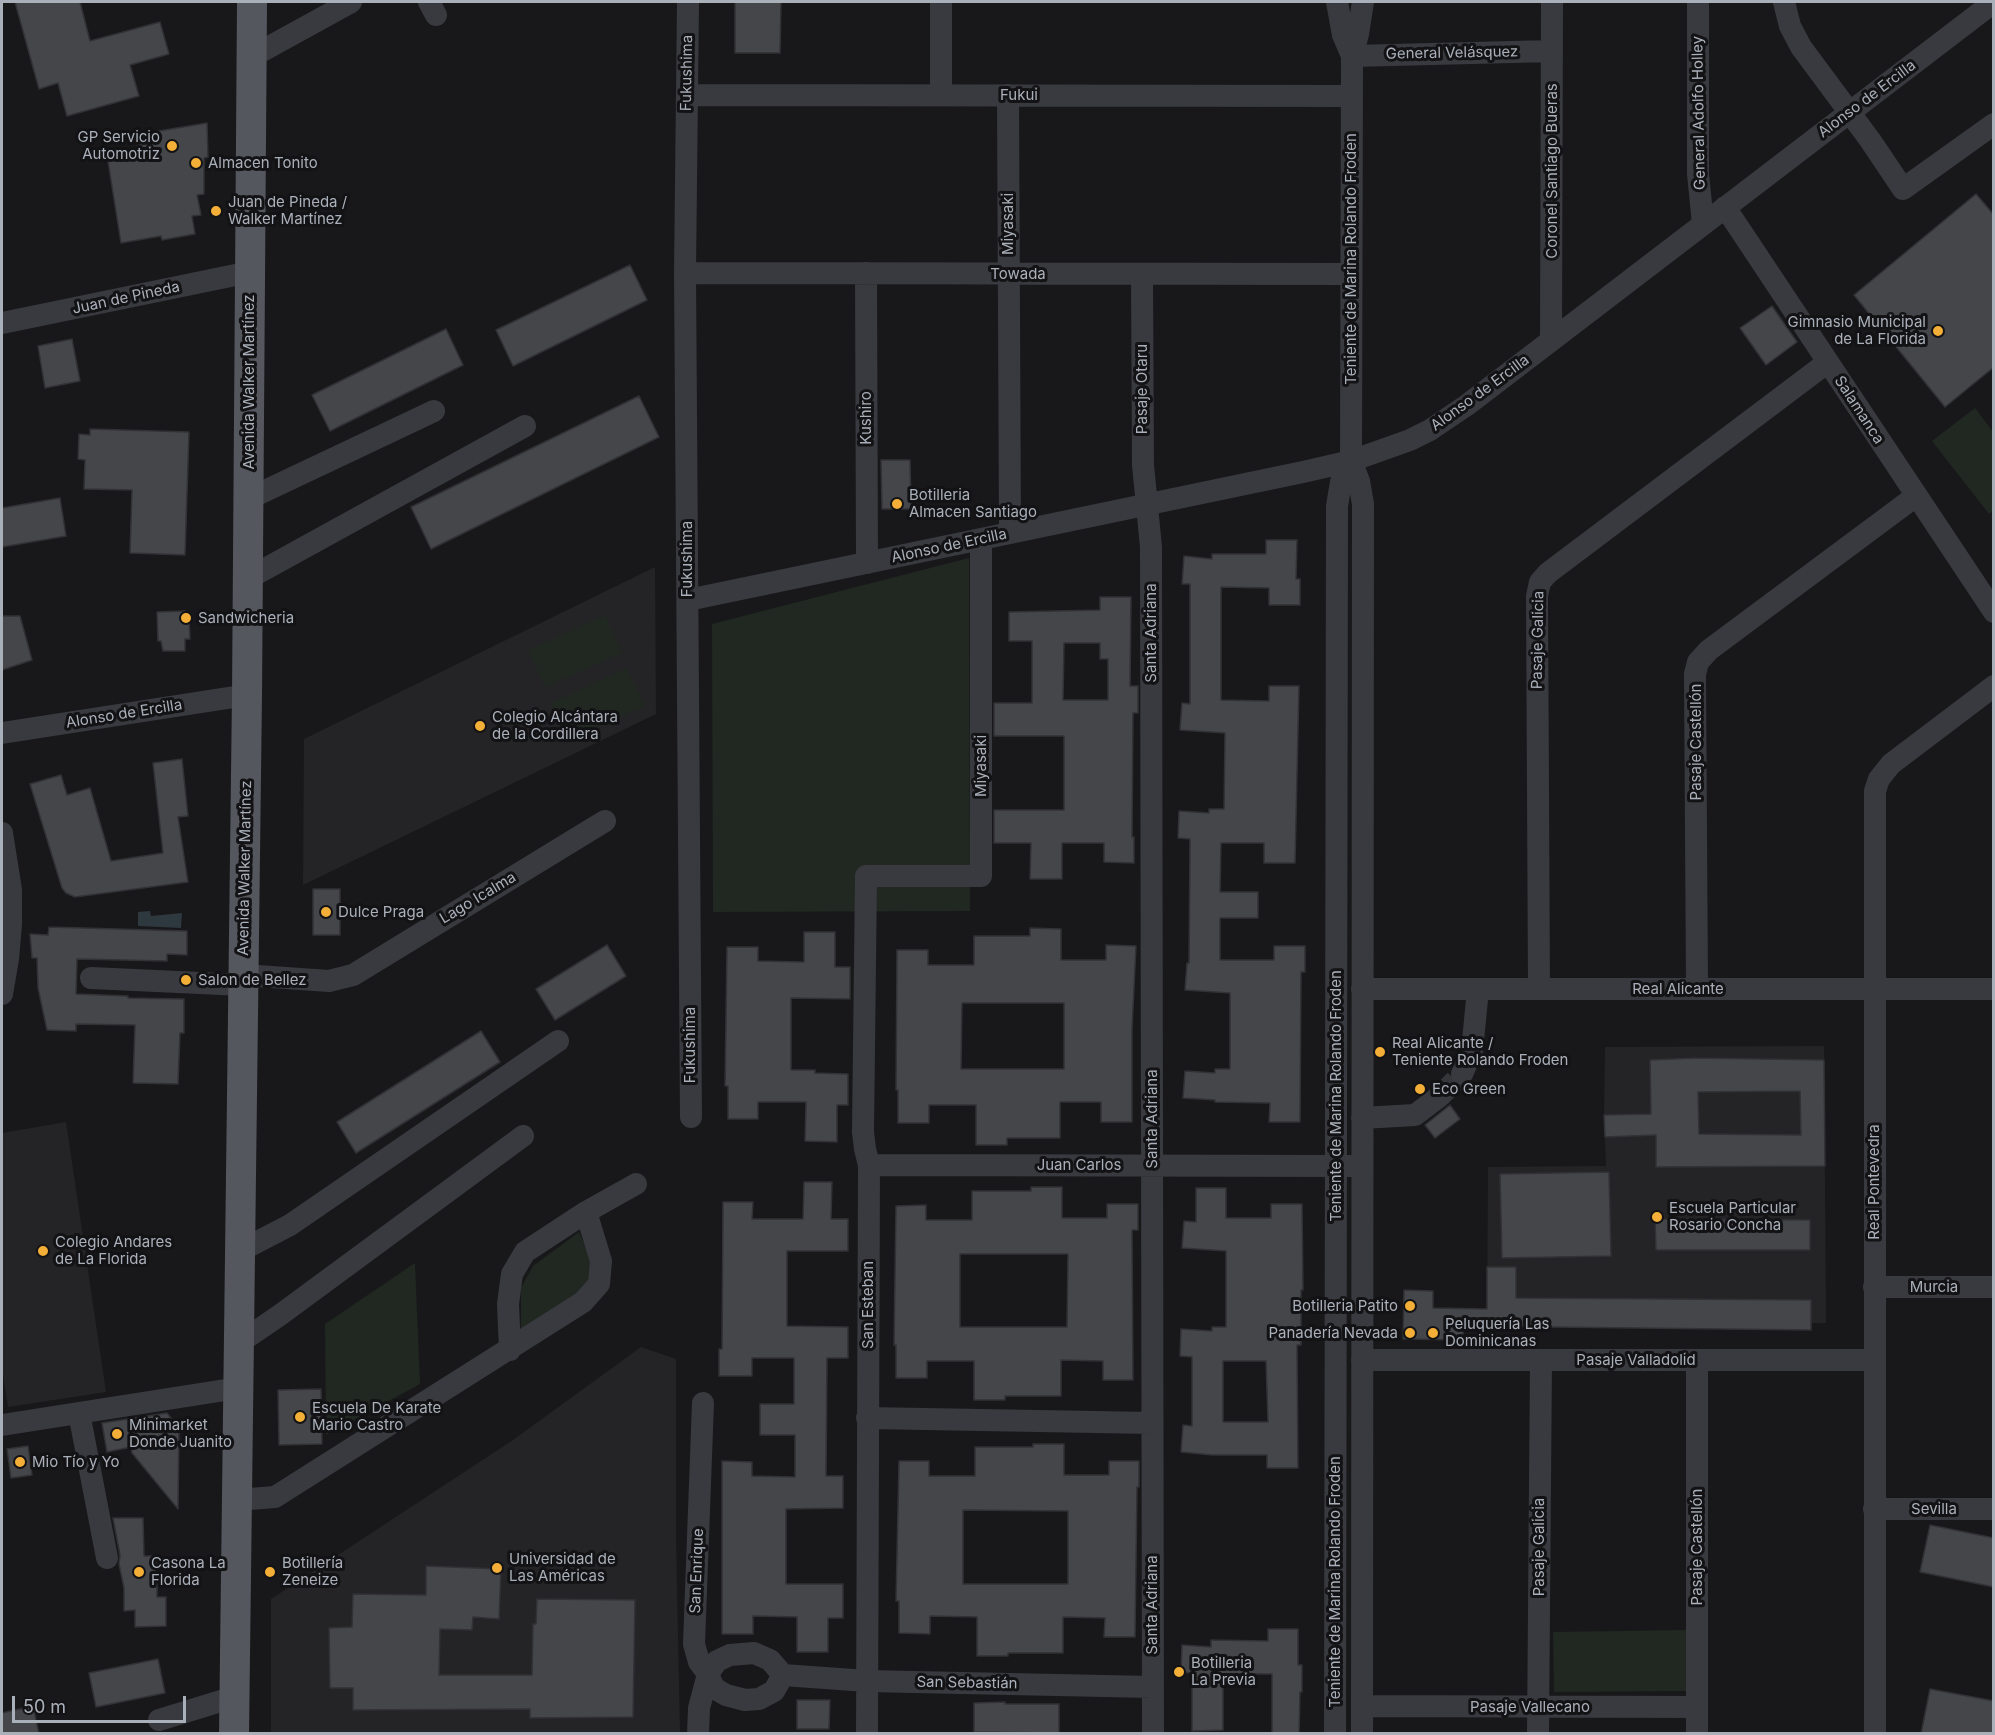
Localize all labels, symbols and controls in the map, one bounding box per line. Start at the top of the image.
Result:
street label: Fukushima [677,35,697,111]
street label: General Adolfo Holley [1689,36,1709,190]
street label: General Velásquez [1386,43,1518,63]
street label: Alonso de Ercilla [1815,56,1919,142]
street label: Coronel Santiago Bueras [1543,83,1561,259]
street label: Fukui [1000,86,1038,104]
place label: GP Servicio Automotriz [78,128,160,163]
street label: Teniente de Marina Rolando Froden [1342,133,1360,385]
marker: GP Servicio Automotriz [165,139,179,153]
place label: Almacen Tonito [208,154,318,172]
marker: Almacen Tonito [189,156,203,170]
place label: Juan de Pineda / Walker Martínez [228,193,347,228]
street label: Miyasaki [999,193,1017,255]
marker: Juan de Pineda / Walker Martínez [209,204,223,218]
street label: Towada [990,265,1046,283]
street label: Juan de Pineda [71,278,181,318]
street label: Avenida Walker Martínez [240,294,258,470]
place label: Gimnasio Municipal de La Florida [1787,313,1926,348]
marker: Gimnasio Municipal de La Florida [1931,324,1945,338]
street label: Pasaje Otaru [1133,344,1151,434]
street label: Alonso de Ercilla [1427,351,1533,435]
street label: Salamanca [1830,373,1888,447]
street label: Kushiro [857,391,875,445]
place label: Botilleria Almacen Santiago [909,486,1037,521]
marker: Botilleria Almacen Santiago [890,497,904,511]
street label: Fukushima [678,521,696,597]
street label: Alonso de Ercilla [890,525,1008,567]
street label: Santa Adriana [1142,583,1160,683]
street label: Pasaje Galicia [1528,591,1548,689]
place label: Sandwicheria [198,609,294,627]
marker: Sandwicheria [179,611,193,625]
street label: Pasaje Castellón [1687,684,1705,800]
street label: Alonso de Ercilla [65,696,183,732]
place label: Colegio Alcántara de la Cordillera [492,708,618,743]
marker: Colegio Alcántara de la Cordillera [473,719,487,733]
street label: Miyasaki [972,735,990,797]
street label: Avenida Walker Martínez [234,780,256,956]
street label: Lago Icalma [437,868,519,928]
place label: Dulce Praga [338,903,424,921]
marker: Dulce Praga [319,905,333,919]
street label: Teniente de Marina Rolando Froden [1327,970,1345,1222]
place label: Salon de Bellez [198,971,307,989]
marker: Salon de Bellez [179,973,193,987]
street label: Real Alicante [1632,980,1724,998]
street label: Fukushima [681,1007,699,1083]
place label: Real Alicante / Teniente Rolando Froden [1392,1034,1568,1069]
marker: Real Alicante / Teniente Rolando Froden [1373,1045,1387,1059]
street label: Santa Adriana [1143,1069,1161,1169]
place label: Eco Green [1432,1080,1506,1098]
marker: Eco Green [1413,1082,1427,1096]
street label: Real Pontevedra [1865,1124,1883,1240]
street label: Juan Carlos [1037,1156,1121,1174]
place label: Escuela Particular Rosario Concha [1669,1199,1796,1234]
marker: Escuela Particular Rosario Concha [1650,1210,1664,1224]
place label: Colegio Andares de La Florida [55,1233,172,1268]
marker: Colegio Andares de La Florida [36,1244,50,1258]
street label: San Esteban [859,1261,877,1349]
street label: Murcia [1910,1278,1958,1296]
place label: Botilleria Patito [1292,1297,1398,1315]
marker: Botilleria Patito [1403,1299,1417,1313]
place label: Peluquería Las Dominicanas [1445,1315,1550,1350]
place label: Panadería Nevada [1268,1324,1398,1342]
marker: Panadería Nevada [1403,1326,1417,1340]
marker: Peluquería Las Dominicanas [1426,1326,1440,1340]
street label: Pasaje Valladolid [1576,1351,1696,1369]
place label: Escuela De Karate Mario Castro [312,1399,441,1434]
marker: Escuela De Karate Mario Castro [293,1410,307,1424]
place label: Minimarket Donde Juanito [129,1416,232,1451]
marker: Minimarket Donde Juanito [110,1427,124,1441]
place label: Mio Tío y Yo [32,1453,120,1471]
marker: Mio Tío y Yo [13,1455,27,1469]
street label: Teniente de Marina Rolando Froden [1326,1456,1344,1708]
street label: Pasaje Castellón [1688,1489,1706,1605]
street label: Pasaje Galicia [1530,1498,1548,1596]
street label: Sevilla [1911,1500,1957,1518]
street label: San Enrique [687,1528,707,1614]
place label: Universidad de Las Américas [509,1550,616,1585]
place label: Casona La Florida [151,1554,226,1589]
place label: Botillería Zeneize [282,1554,343,1589]
street label: Santa Adriana [1143,1555,1161,1655]
marker: Universidad de Las Américas [490,1561,504,1575]
marker: Casona La Florida [132,1565,146,1579]
marker: Botillería Zeneize [263,1565,277,1579]
place label: Botilleria La Previa [1191,1654,1256,1689]
marker: Botilleria La Previa [1172,1665,1186,1679]
street label: San Sebastián [916,1673,1018,1693]
scale bar [15,1684,189,1722]
text: 50 m [23,1696,66,1717]
street label: Pasaje Vallecano [1470,1698,1590,1716]

